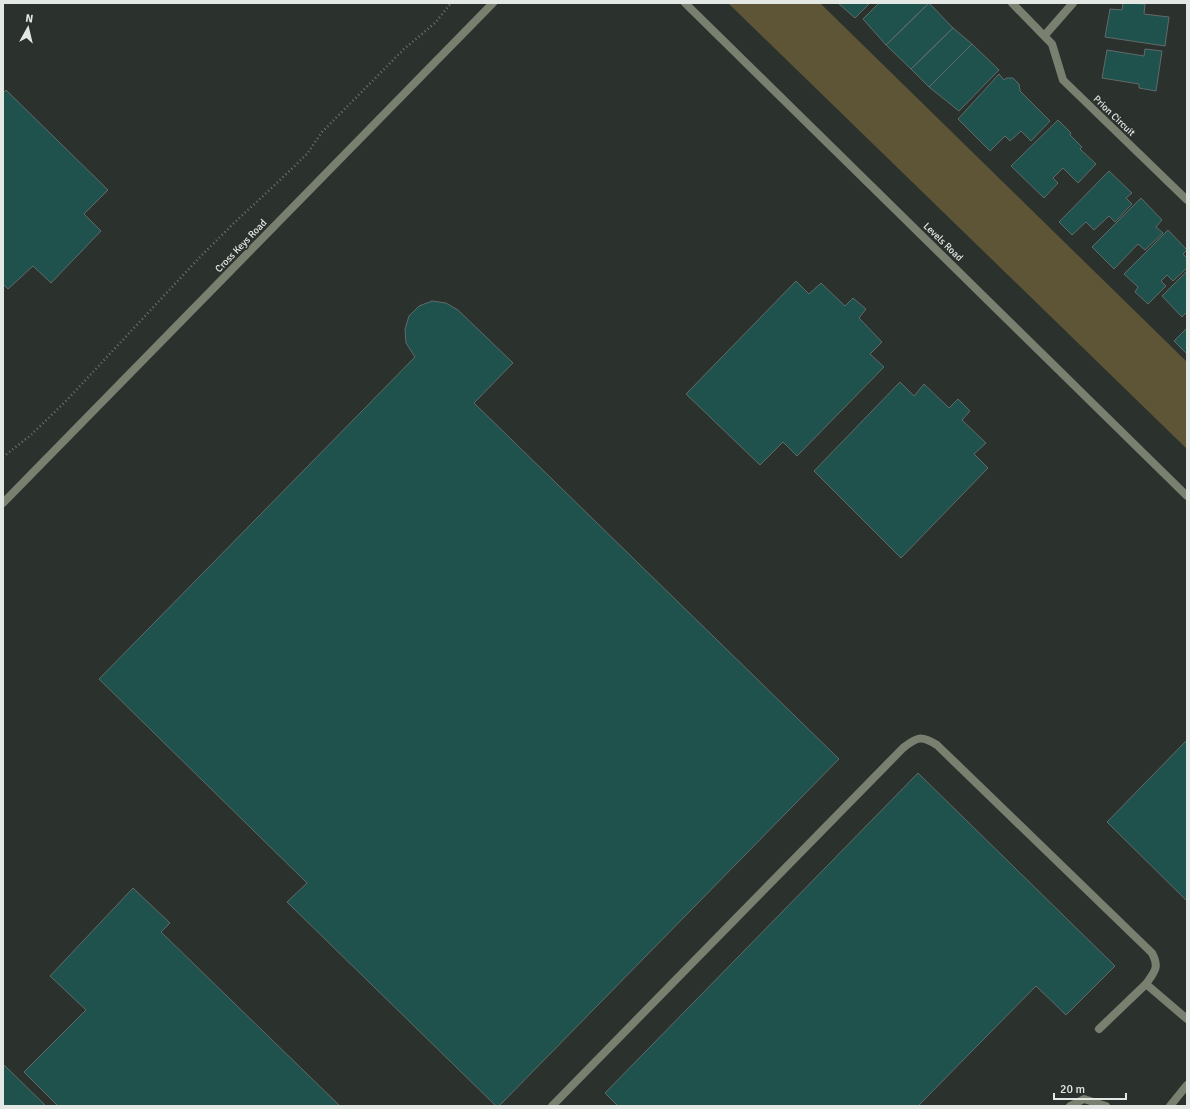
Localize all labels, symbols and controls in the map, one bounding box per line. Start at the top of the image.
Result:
north arrow [8,8,48,48]
text: N [25,12,34,26]
street label: Prion Circuit [1091,93,1138,139]
street label: Cross Keys Road [213,217,269,275]
street label: Levels Road [921,220,965,264]
scale bar [1054,1075,1126,1101]
text: 20 m [1060,1082,1085,1097]

